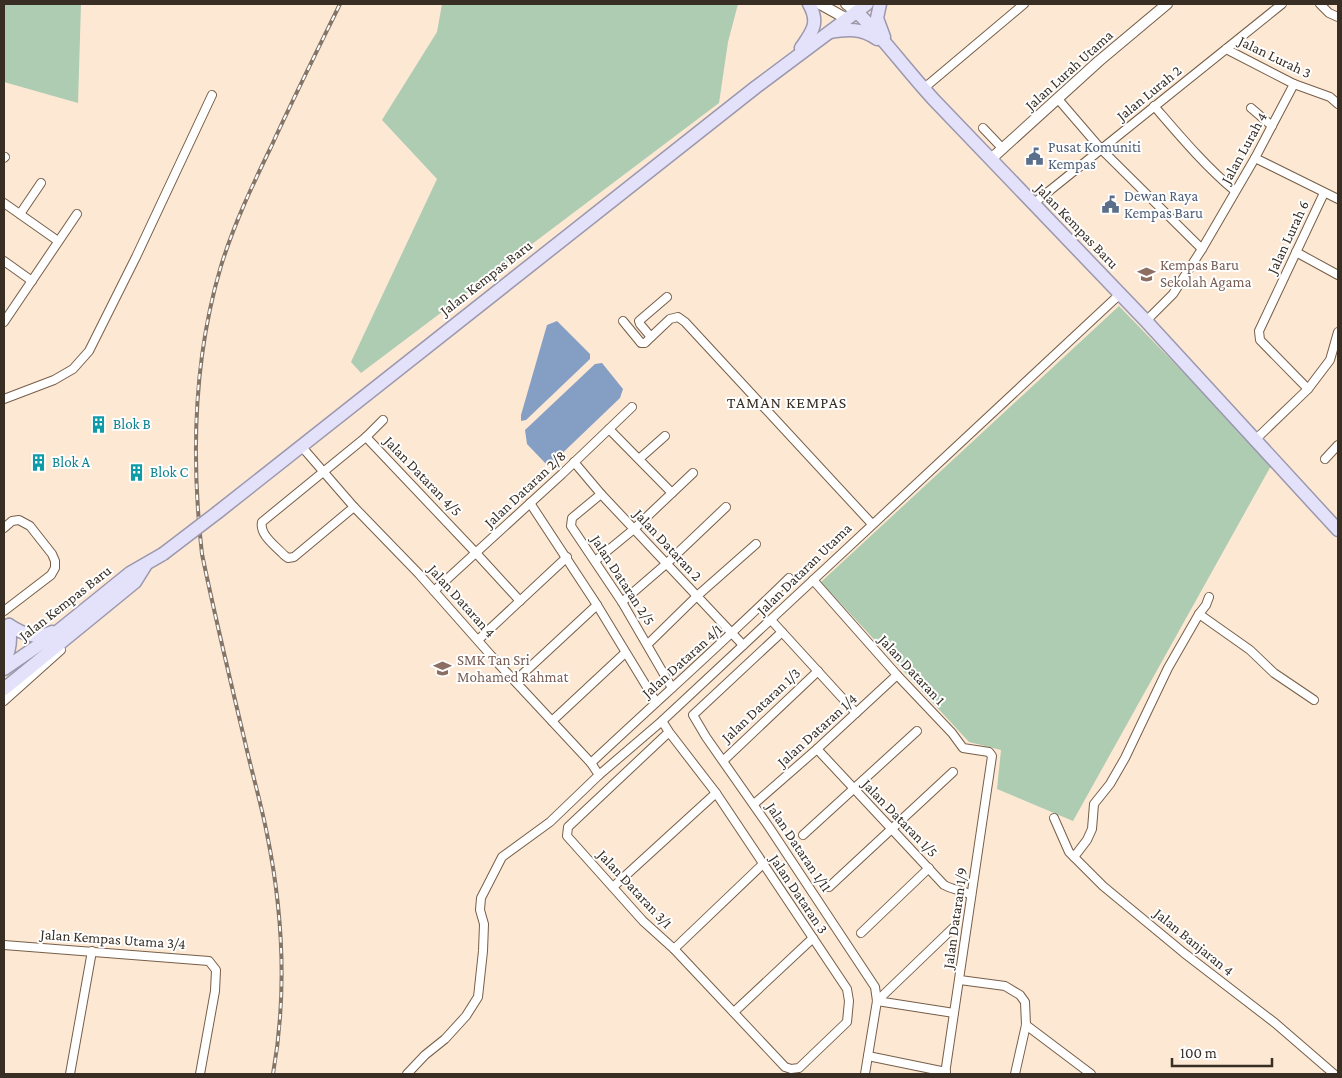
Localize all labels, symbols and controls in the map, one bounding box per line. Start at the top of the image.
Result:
street label: Jalan Lurah Utama [1021,27,1117,115]
street label: Jalan Lurah 3 [1234,32,1314,82]
street label: Jalan Lurah 2 [1112,62,1185,126]
street label: Jalan Lurah 4 [1217,110,1271,189]
place label: Pusat Komuniti Kempas [1048,139,1141,173]
public building icon: Pusat Komuniti Kempas [1024,146,1044,166]
street label: Jalan Kempas Baru [1030,179,1122,273]
place label: Dewan Raya Kempas Baru [1124,188,1203,222]
public building icon: Dewan Raya Kempas Baru [1100,195,1120,215]
street label: Jalan Lurah 6 [1263,198,1313,278]
street label: Jalan Kempas Baru [435,237,536,321]
place label: Kempas Baru Sekolah Agama [1160,257,1251,291]
school or university icon: Kempas Baru Sekolah Agama [1136,264,1156,284]
district label: TAMAN KEMPAS [727,394,847,411]
building icon: Blok B [89,414,109,434]
place label: Blok B [113,416,151,432]
street label: Jalan Dataran 4/5 [379,431,465,520]
street label: Jalan Dataran 2/8 [480,447,570,533]
building icon: Blok A [28,452,48,472]
place label: Blok A [52,454,91,470]
building icon: Blok C [126,462,146,482]
place label: Blok C [150,464,189,480]
street label: Jalan Dataran 2 [629,504,705,585]
street label: Jalan Dataran Utama [752,520,855,620]
street label: Jalan Dataran 2/5 [586,530,658,629]
street label: Jalan Dataran 4 [423,560,499,641]
street label: Jalan Kempas Baru [14,562,115,646]
street label: Jalan Dataran 4/1 [637,621,726,703]
street label: Jalan Dataran 1 [873,630,948,709]
place label: SMK Tan Sri Mohamed Rahmat [457,652,569,685]
school or university icon: SMK Tan Sri Mohamed Rahmat [433,659,453,679]
street label: Jalan Dataran 1/3 [717,665,804,748]
street label: Jalan Dataran 1/4 [772,690,861,772]
street label: Jalan Dataran 1/5 [857,774,941,861]
street label: Jalan Dataran 1/11 [761,798,835,895]
street label: Jalan Dataran 3/1 [593,845,675,932]
street label: Jalan Dataran 3 [765,850,831,937]
street label: Jalan Dataran 1/9 [940,866,971,972]
street label: Jalan Banjaran 4 [1149,904,1237,980]
street label: Jalan Kempas Utama 3/4 [38,926,186,953]
scale bar [1172,1036,1272,1068]
text: 100 m [1180,1045,1217,1061]

